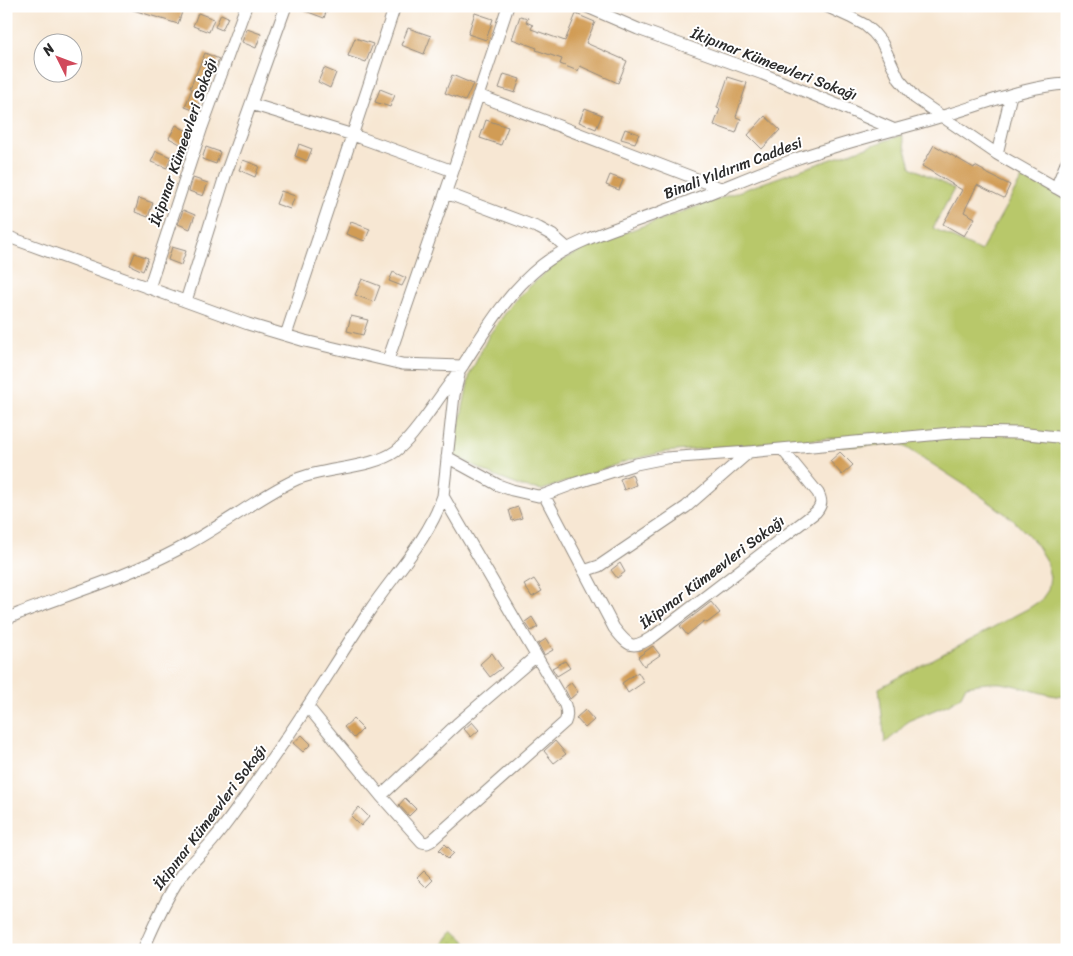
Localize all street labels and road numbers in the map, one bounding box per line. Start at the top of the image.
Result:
street label: İkipınar Kümeevleri Sokağı [686,20,861,108]
street label: İkipınar Kümeevleri Sokağı [142,54,224,231]
street label: Binali Yıldırım Caddesi [660,129,807,206]
street label: İkipınar Kümeevleri Sokağı [633,508,790,636]
street label: İkipınar Kümeevleri Sokağı [146,739,274,896]

